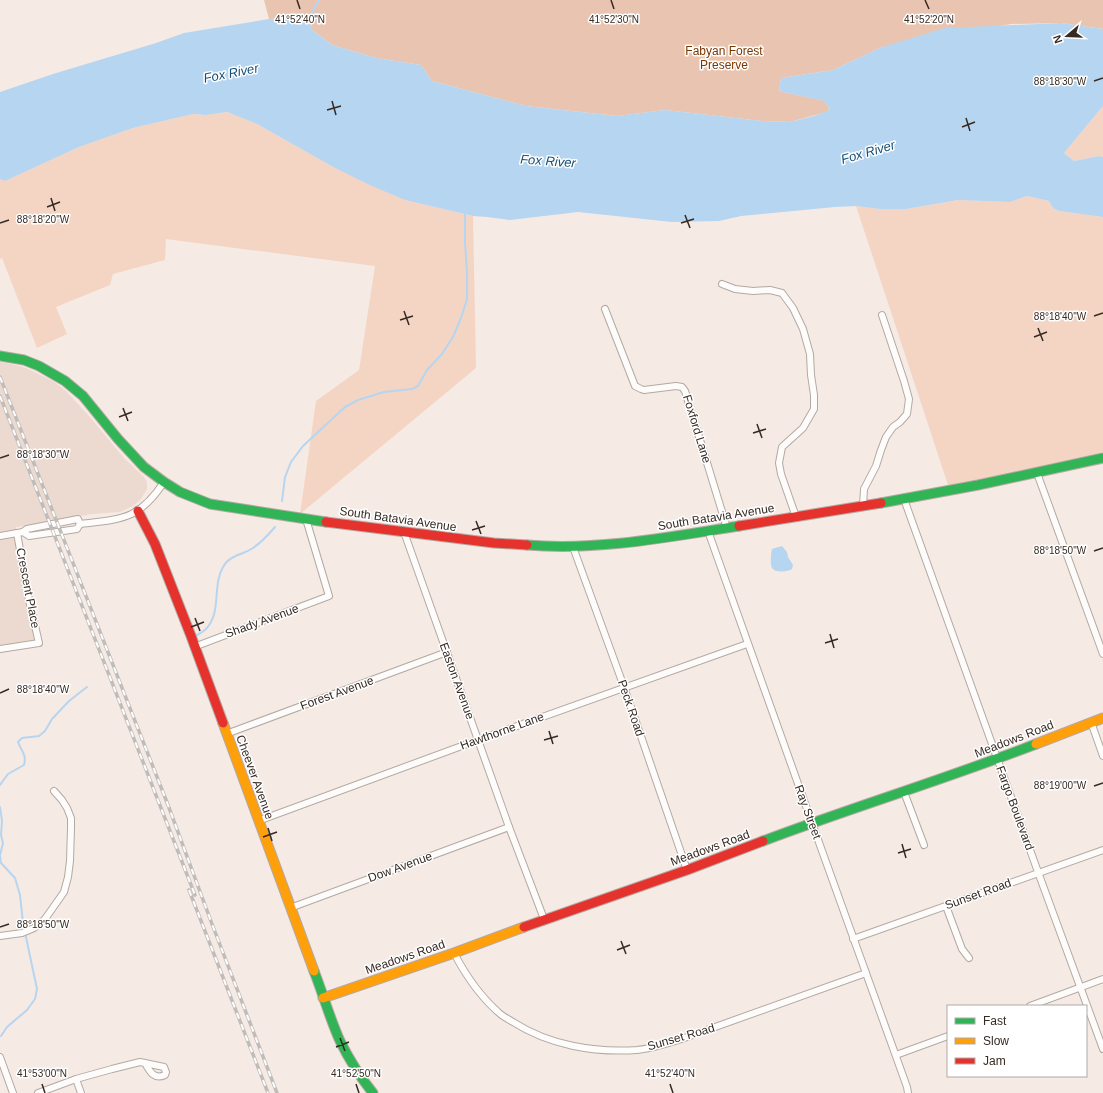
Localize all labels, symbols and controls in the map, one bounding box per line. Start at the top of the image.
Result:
text: 41°52'40"N [275,14,325,25]
text: 41°52'30"N [589,14,639,25]
text: 41°52'20"N [904,14,954,25]
north arrow [1047,16,1087,56]
text: N [1051,33,1065,45]
park label: Fabyan Forest Preserve [685,44,763,72]
water label: Fox River [202,60,260,86]
text: 88°18'30"W [1034,76,1087,87]
water label: Fox River [839,137,897,167]
water label: Fox River [520,152,577,170]
text: 88°18'20"W [17,214,70,225]
text: 88°18'40"W [1034,311,1087,322]
street label: Foxford Lane [680,393,714,465]
text: 88°18'30"W [17,449,70,460]
street label: South Batavia Avenue [657,501,776,533]
street label: South Batavia Avenue [339,504,458,534]
text: 88°18'50"W [1034,545,1087,556]
street label: Crescent Place [13,547,43,630]
street label: Shady Avenue [223,601,301,641]
street label: Easton Avenue [437,641,477,722]
street label: Forest Avenue [298,673,376,713]
street label: Peck Road [615,678,647,738]
text: 88°18'40"W [17,684,70,695]
street label: Hawthorne Lane [458,709,546,753]
street label: Meadows Road [973,718,1055,760]
street label: Cheever Avenue [233,733,277,821]
street label: Fargo Boulevard [993,764,1037,852]
text: 88°19'00"W [1034,780,1087,791]
street label: Ray Street [792,783,824,842]
street label: Meadows Road [668,827,752,869]
street label: Dow Avenue [366,849,434,885]
street label: Sunset Road [943,876,1013,912]
text: 88°18'50"W [17,919,70,930]
street label: Meadows Road [363,937,447,977]
legend [947,1005,1087,1077]
text: Fast [983,1014,1007,1028]
street label: Sunset Road [646,1021,716,1053]
text: Slow [983,1034,1009,1048]
text: Jam [983,1054,1006,1068]
text: 41°53'00"N [17,1068,67,1079]
text: 41°52'50"N [331,1068,381,1079]
text: 41°52'40"N [645,1068,695,1079]

